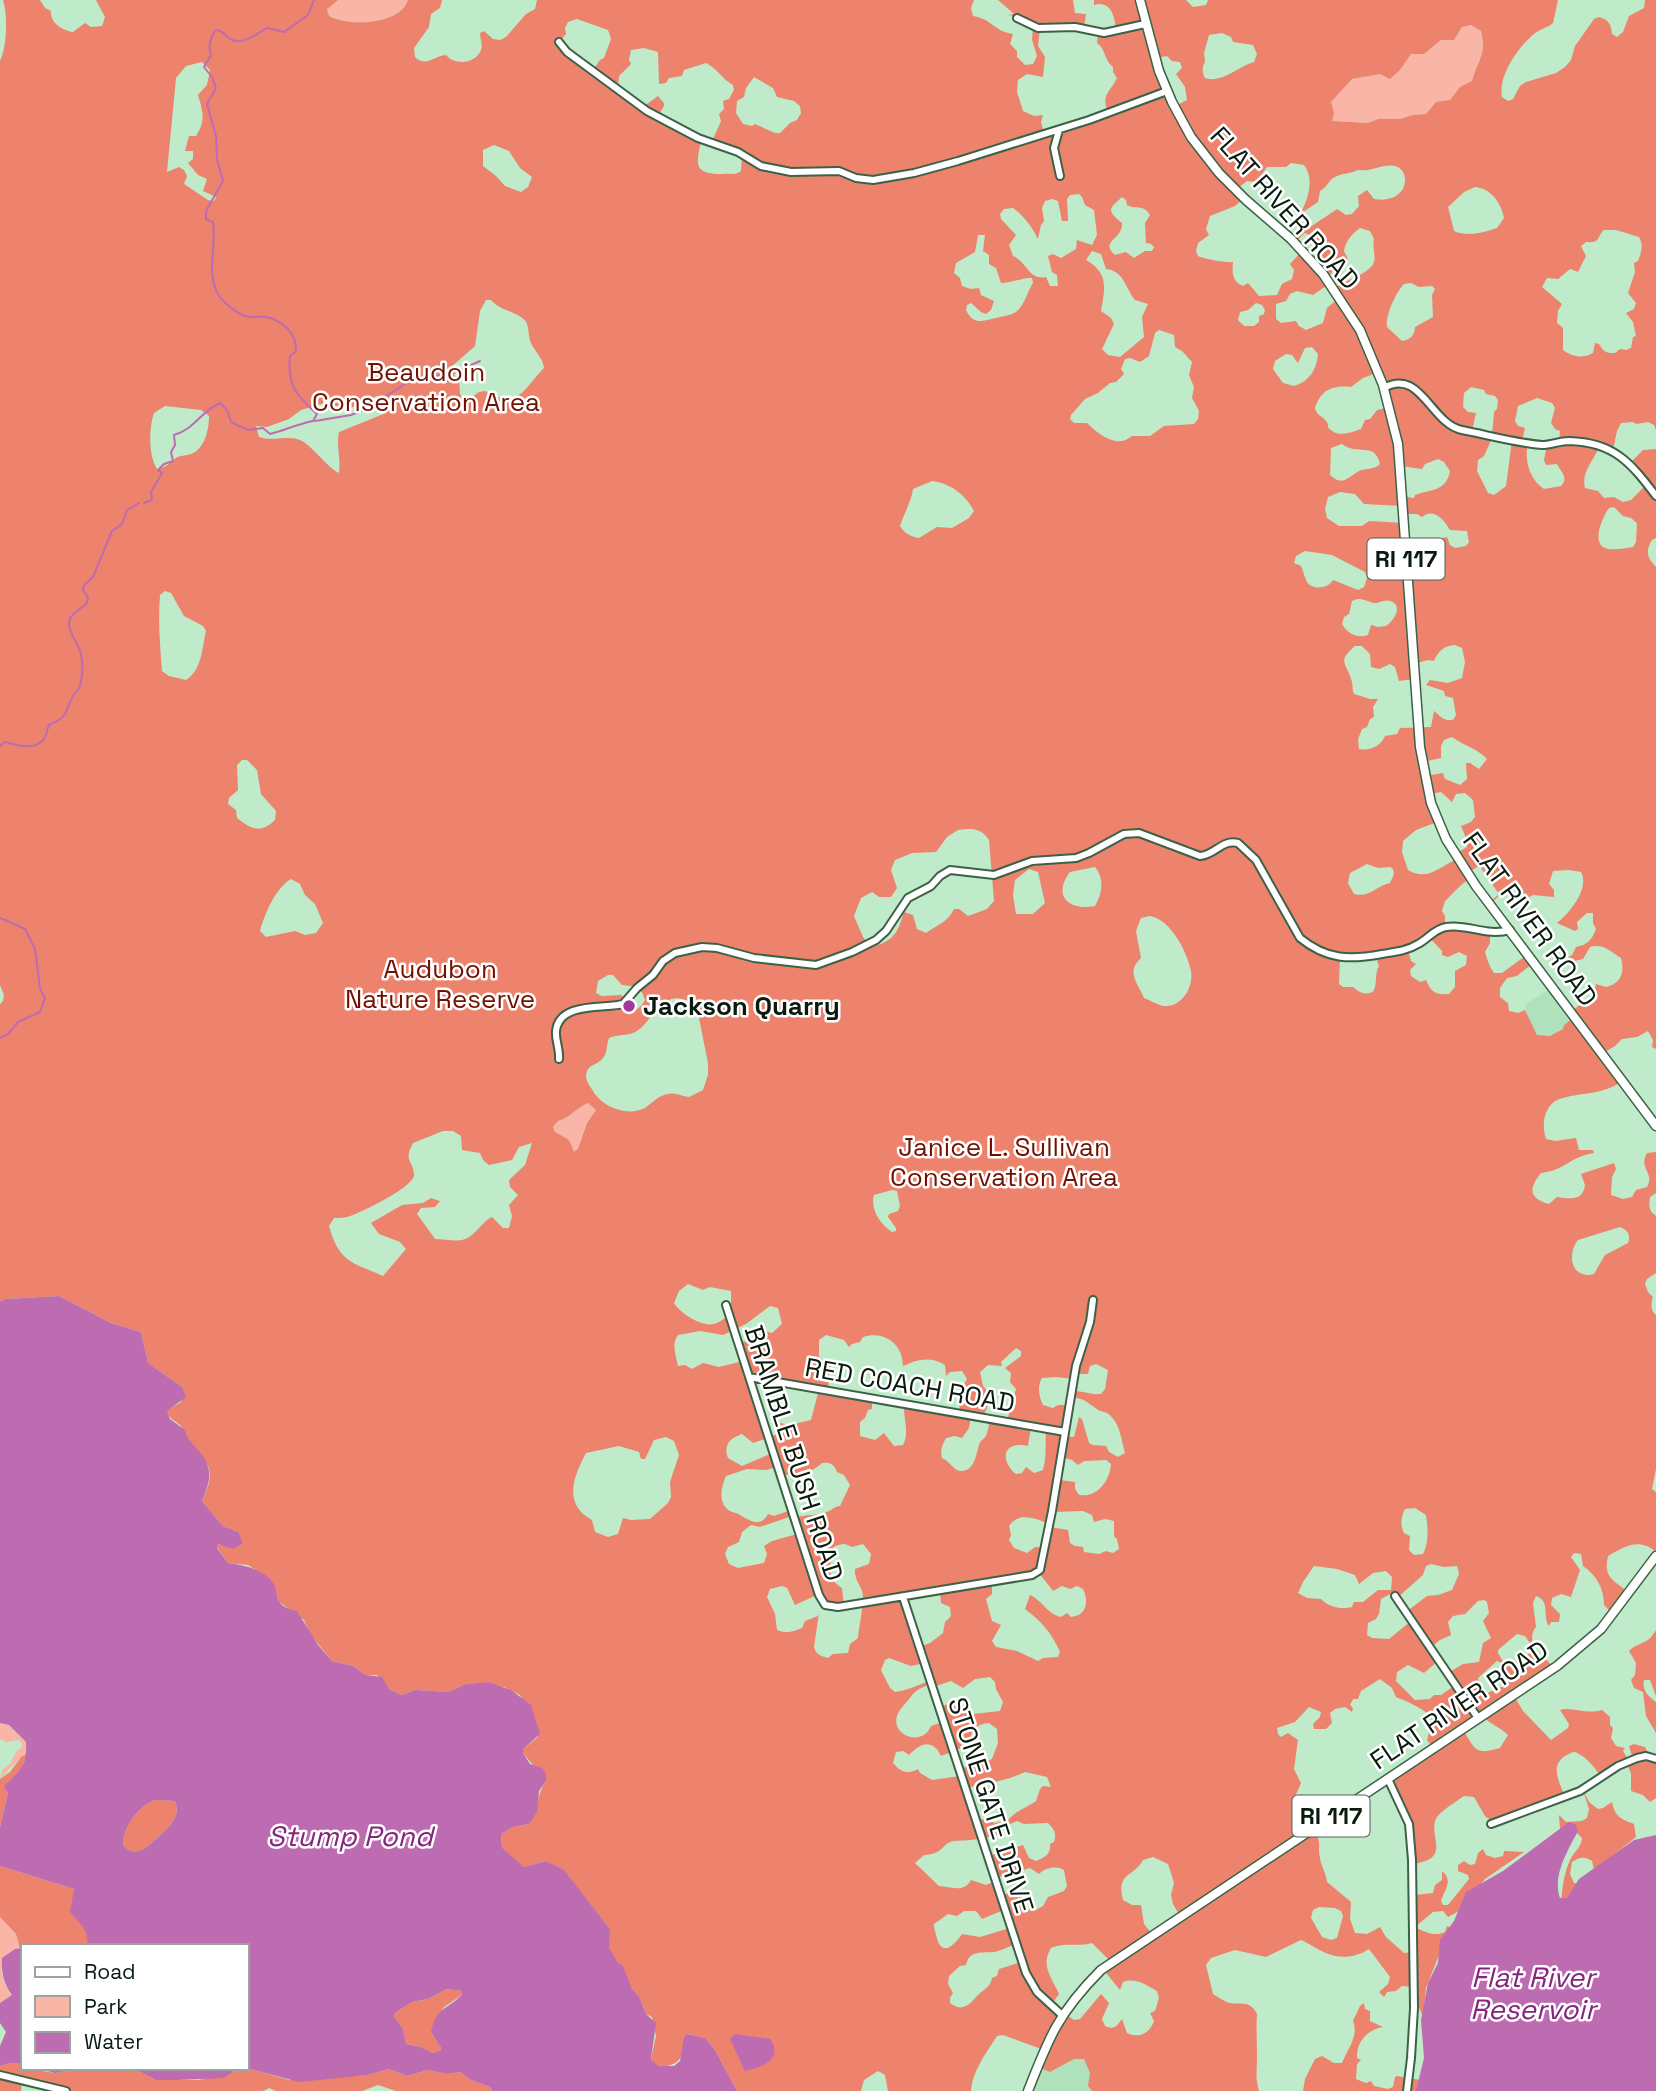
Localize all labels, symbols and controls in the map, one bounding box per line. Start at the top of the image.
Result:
street label: FLAT RIVER ROAD [1203,119,1367,297]
park label: Beaudoin Conservation Area [312,355,540,419]
road number: RI 117 [1368,538,1444,580]
street label: FLAT RIVER ROAD [1455,825,1605,1013]
park label: Audubon Nature Reserve [345,952,535,1016]
place label: Jackson Quarry [643,989,840,1023]
marker: Jackson Quarry [621,998,637,1014]
park label: Janice L. Sullivan Conservation Area [890,1130,1118,1194]
street label: BRAMBLE BUSH ROAD [737,1321,851,1585]
street label: RED COACH ROAD [802,1350,1018,1420]
street label: FLAT RIVER ROAD [1363,1633,1555,1777]
street label: STONE GATE DRIVE [940,1693,1042,1917]
road number: RI 117 [1292,1796,1370,1837]
water label: Stump Pond [267,1818,436,1854]
legend [21,1944,248,2070]
text: Road [84,1958,136,1985]
water label: Flat River Reservoir [1470,1959,1599,2027]
text: Park [84,1993,128,2020]
text: Water [84,2028,143,2055]

